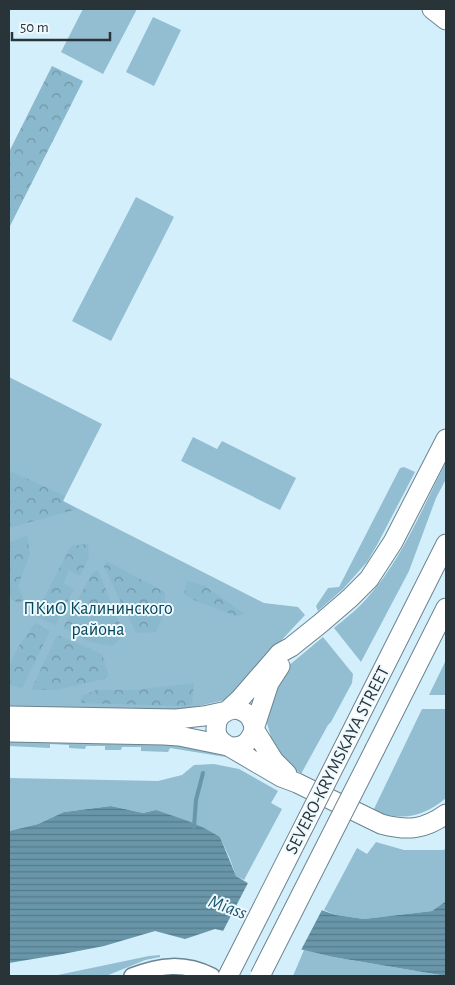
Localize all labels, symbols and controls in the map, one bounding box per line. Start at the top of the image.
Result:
scale bar [12,10,110,42]
text: 50 m [20,20,49,35]
park label: ПКиО Калининского района [23,600,173,639]
street label: SEVERO-KRYMSKAYA STREET [283,663,393,857]
water label: Miass [206,892,249,923]

